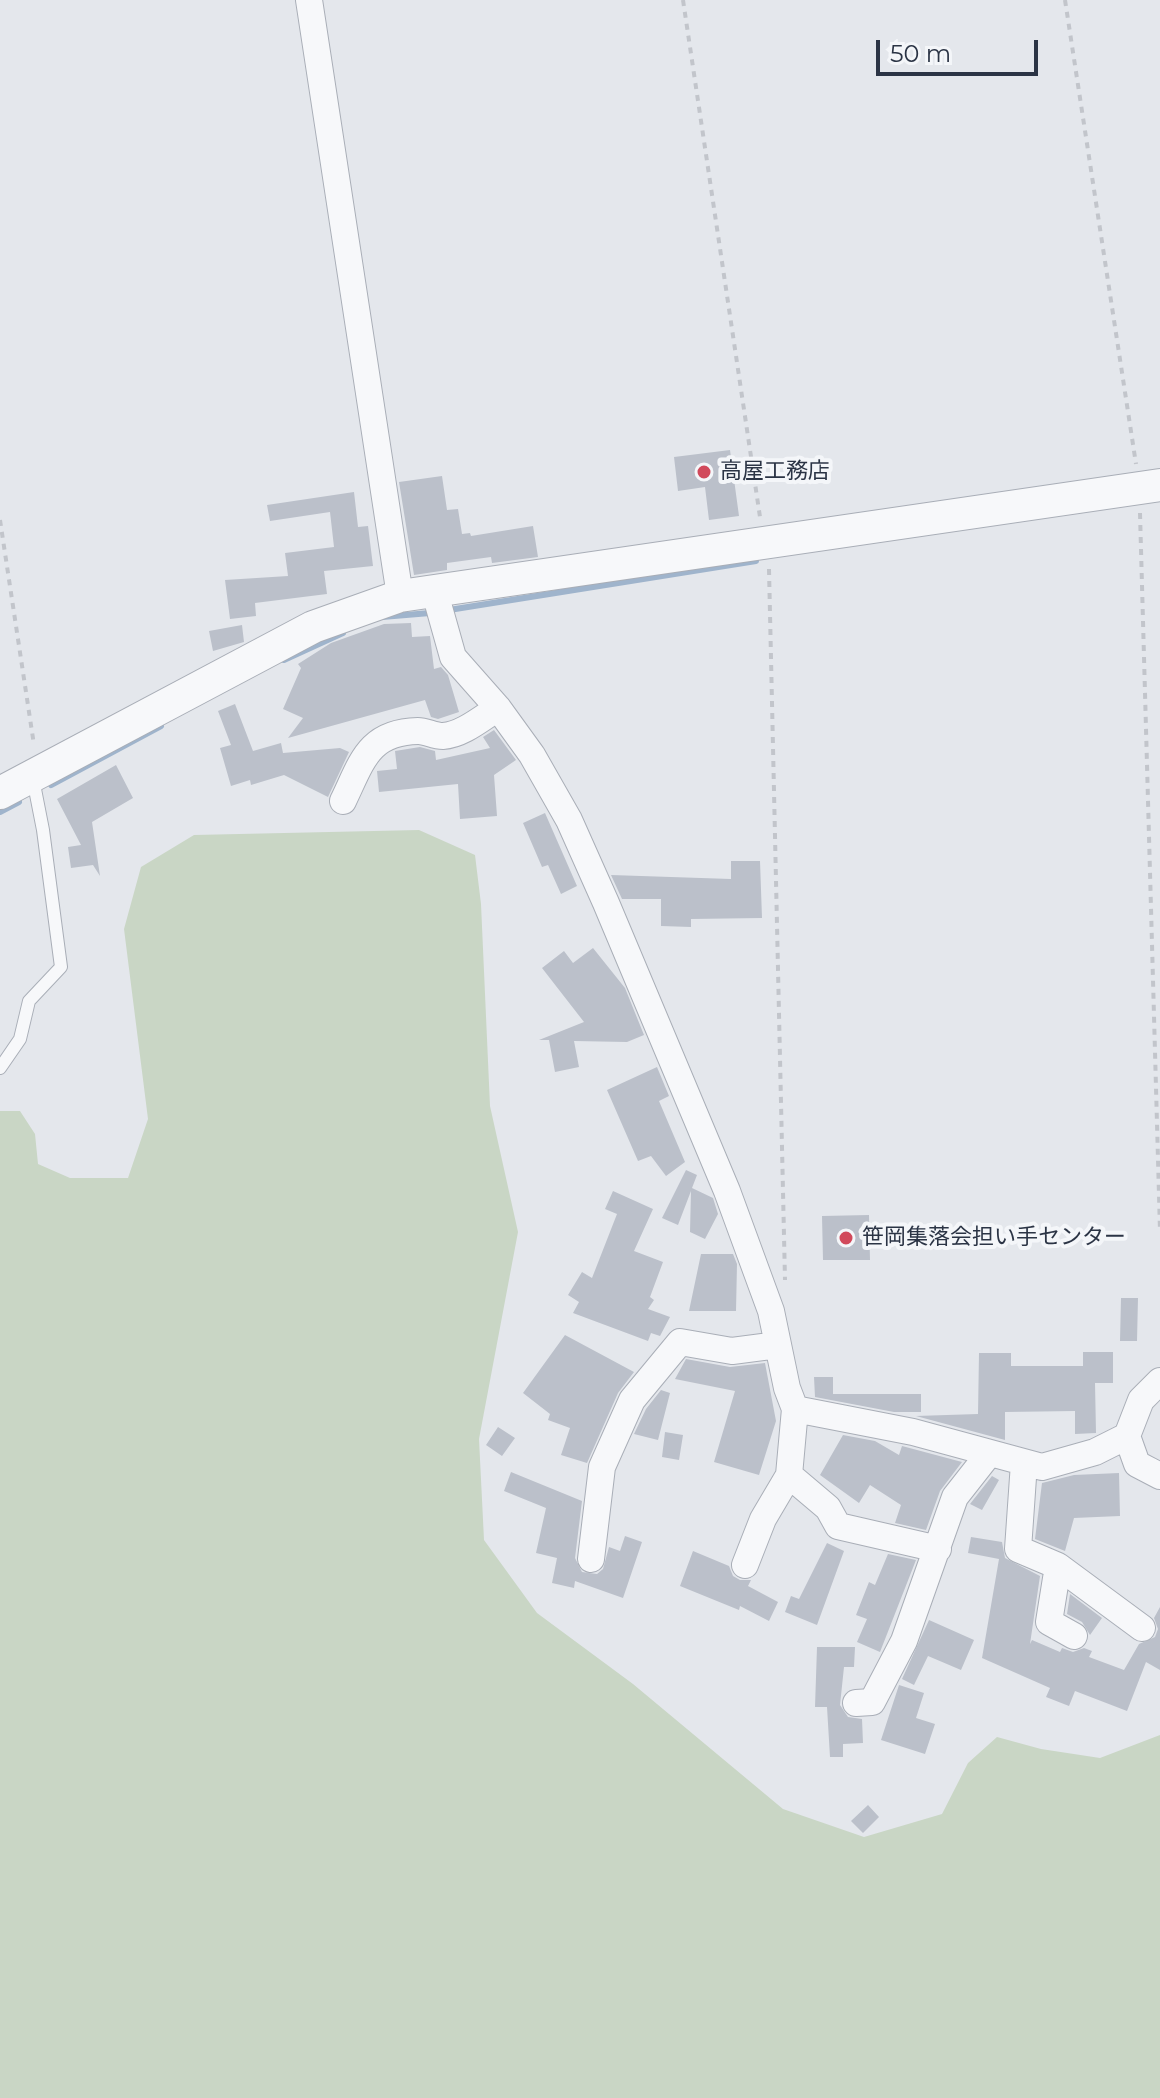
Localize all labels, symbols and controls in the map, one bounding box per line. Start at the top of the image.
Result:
scale bar [880,24,1042,74]
text: 50 m [890,39,951,68]
place label: 高屋工務店 [720,459,830,485]
marker: 高屋工務店 [695,463,713,481]
place label: 笹岡集落会担い手センター [862,1225,1126,1251]
marker: 笹岡集落会担い手センター [837,1229,855,1247]

